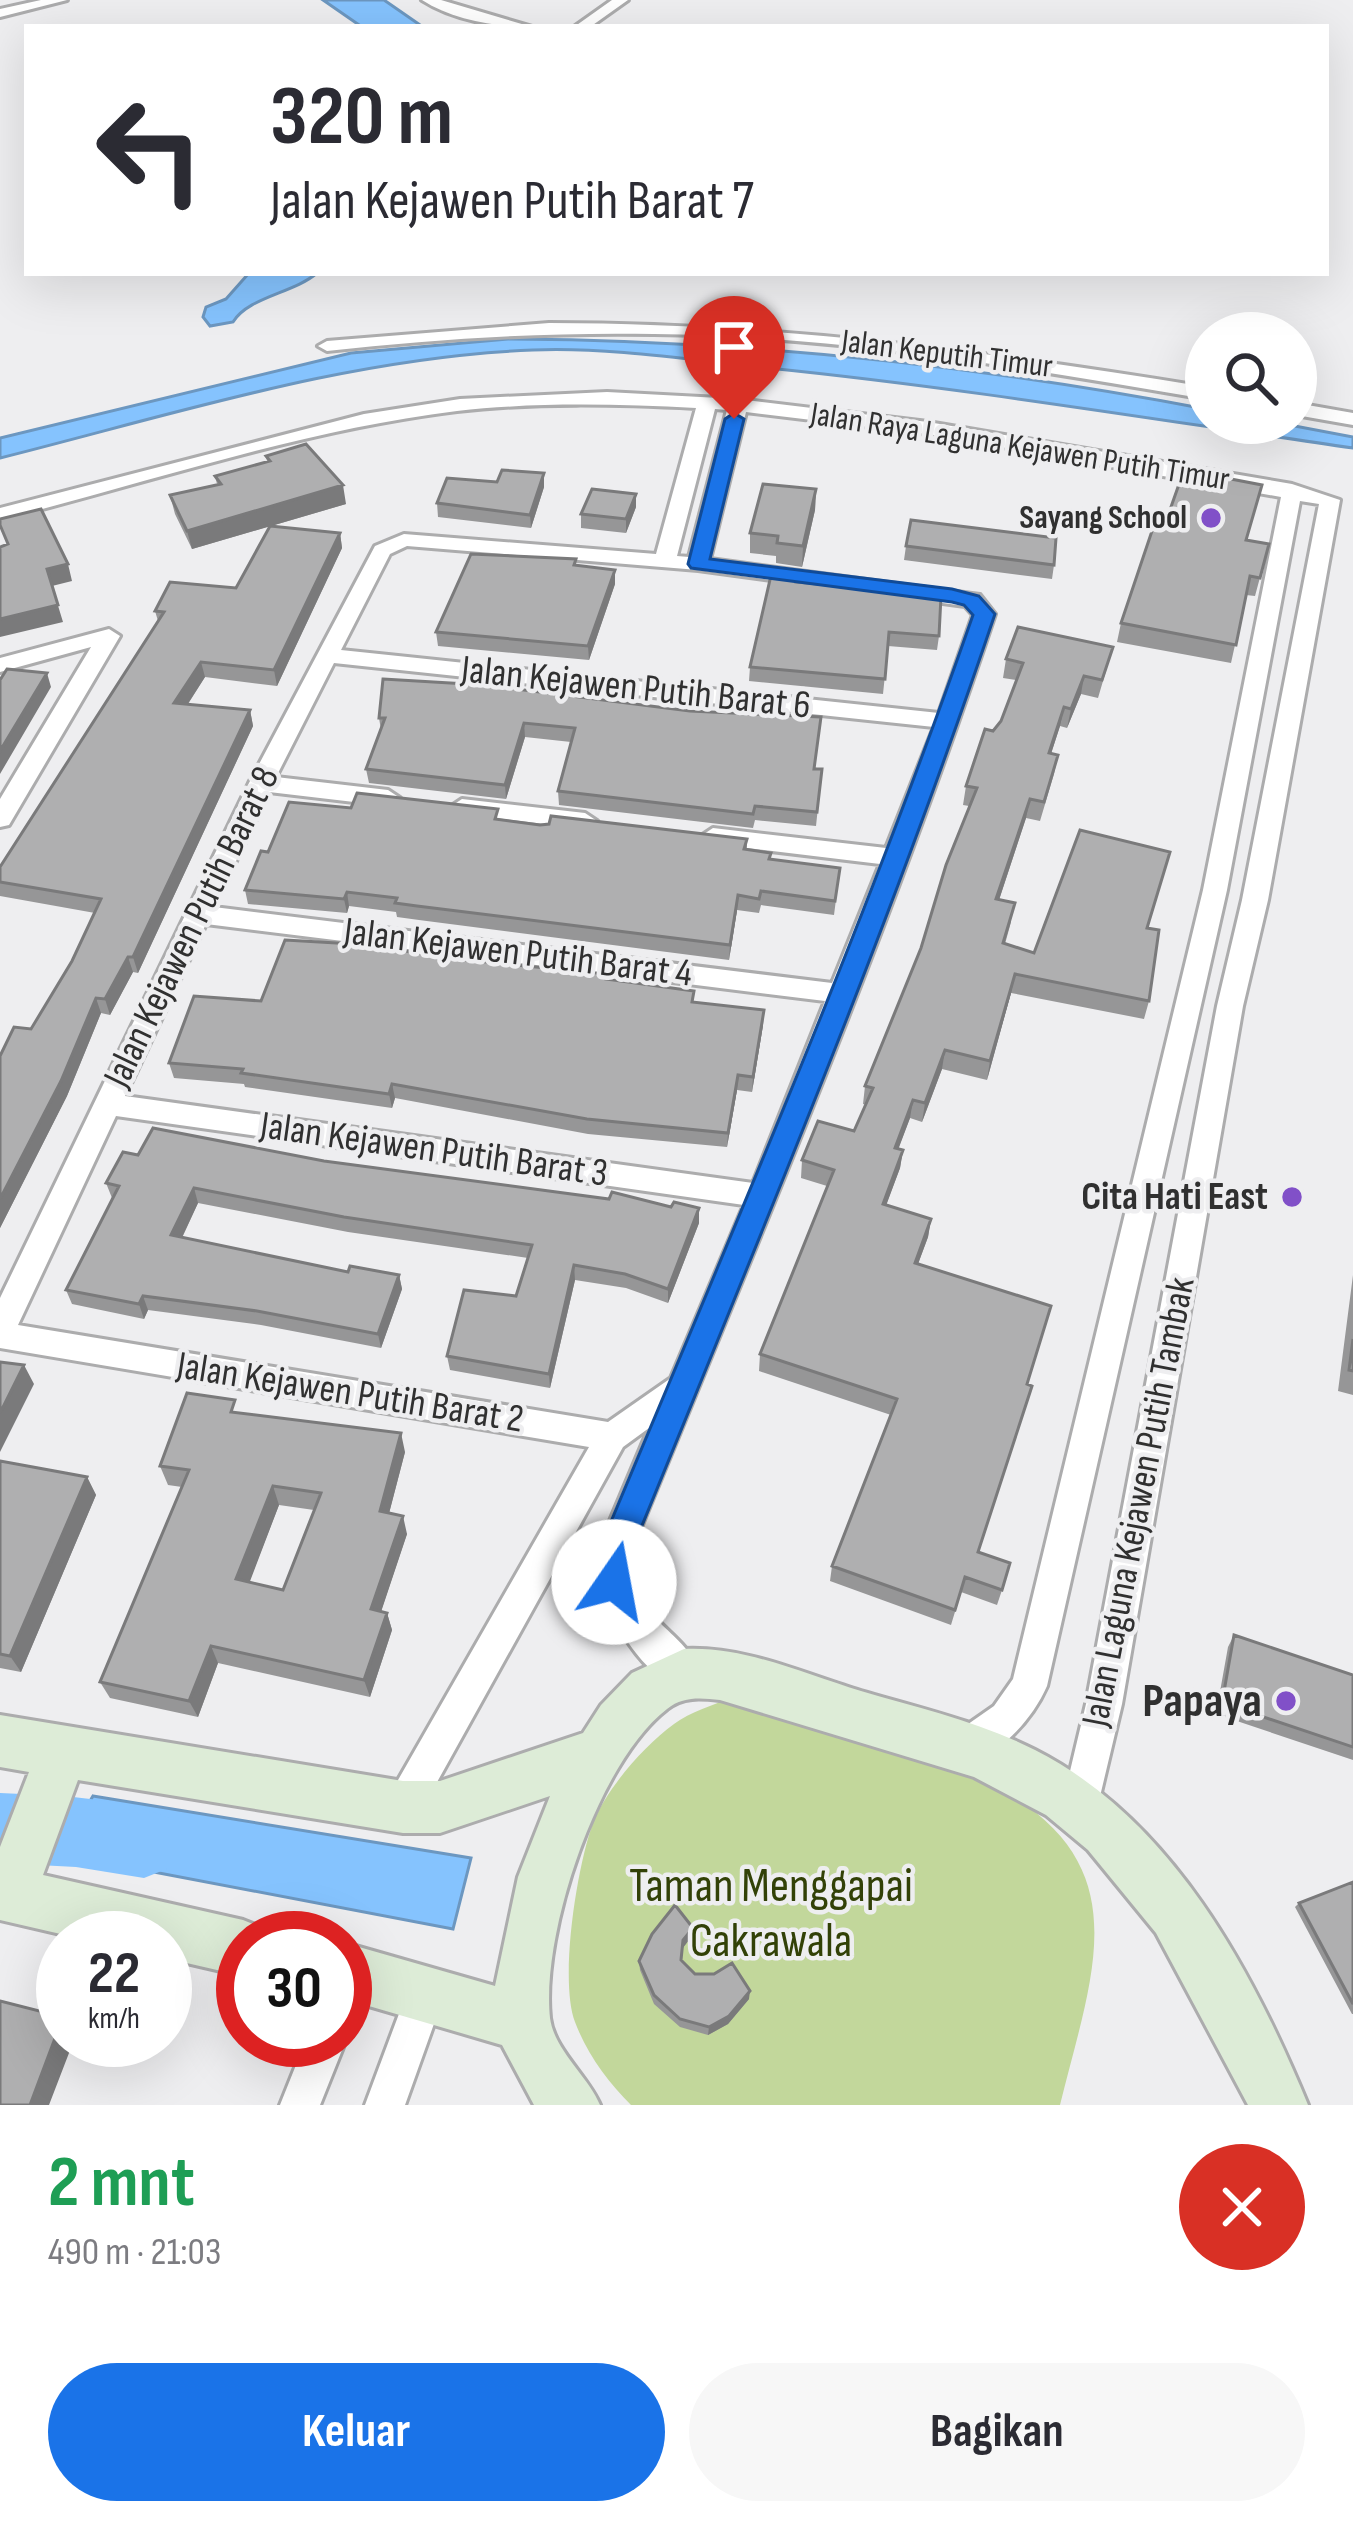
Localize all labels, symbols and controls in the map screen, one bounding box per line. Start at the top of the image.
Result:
text: 320 m [270,67,453,168]
icon: left [72,72,228,228]
text: Jalan Kejawen Putih Barat 7 [270,169,754,234]
pin [683,296,785,419]
map controls [1185,312,1317,444]
button: search [1185,312,1317,444]
icon: arrive [701,314,767,380]
street label: Jalan Keputih Timur [838,321,1055,387]
street label: Jalan Raya Laguna Kejawen Putih Timur [807,394,1232,500]
place label: Sayang School [1019,498,1187,538]
marker: Sayang School [1198,505,1224,531]
street label: Jalan Kejawen Putih Barat 6 [458,646,813,730]
street label: Jalan Kejawen Putih Barat 8 [94,759,290,1096]
street label: Jalan Kejawen Putih Barat 4 [340,908,695,998]
street label: Jalan Kejawen Putih Barat 3 [256,1102,611,1198]
place label: Cita Hati East [1081,1174,1268,1221]
marker: Cita Hati East [1279,1184,1305,1210]
street label: Jalan Laguna Kejawen Putih Tambak [1072,1273,1206,1731]
street label: Jalan Kejawen Putih Barat 2 [173,1342,526,1444]
position arrow [551,1519,677,1645]
place label: Papaya [1142,1673,1262,1730]
marker: Papaya [1273,1688,1299,1714]
park label: Taman Menggapai Cakrawala [629,1858,913,1970]
speed limit sign: 30 [216,1911,372,2067]
text: 22 [88,1938,140,2010]
text: km/h [88,2001,140,2037]
text: 2 mnt [48,2140,195,2227]
button: close [1179,2144,1305,2270]
text: 490 m · 21:03 [48,2229,221,2276]
button: Keluar [48,2363,665,2501]
button: Bagikan [689,2363,1305,2501]

